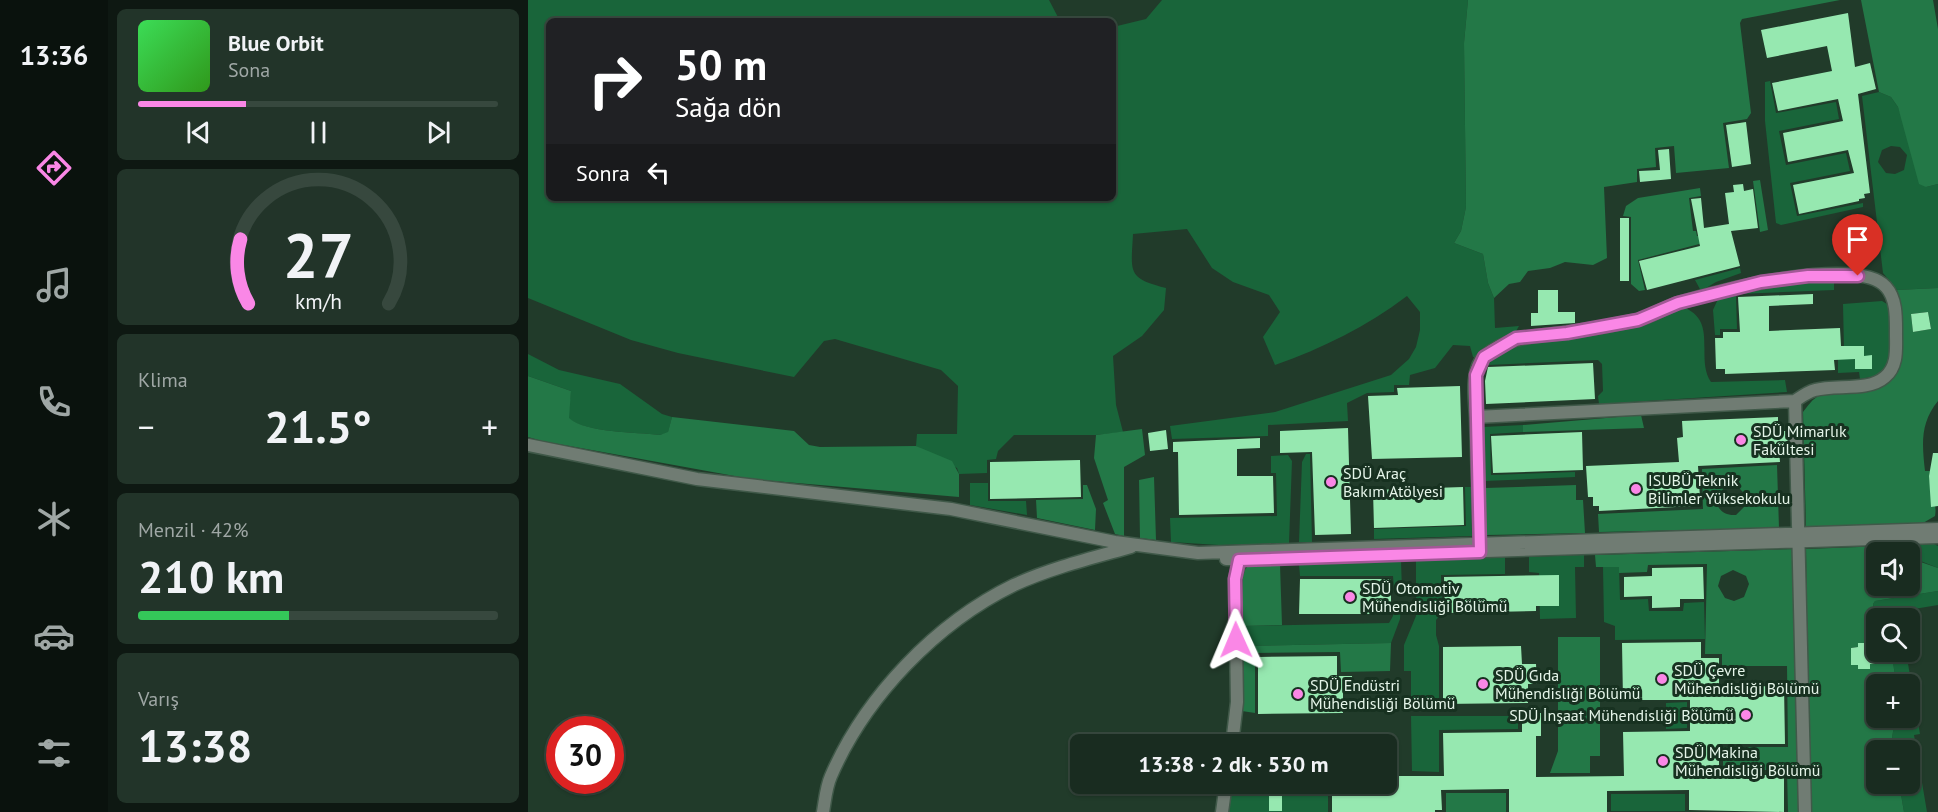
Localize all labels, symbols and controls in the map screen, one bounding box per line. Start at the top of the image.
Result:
text: Blue Orbit [228,29,324,57]
text: 50 m [675,37,767,92]
text: 13:36 [20,38,88,72]
icon: right [576,42,654,120]
text: Sona [228,57,270,83]
text: Sağa dön [675,90,782,124]
icon: previous [182,116,215,149]
icon: pause [302,116,335,149]
icon: next [422,116,455,149]
icon: directions [33,147,75,189]
icon: left [642,156,675,189]
text: Sonra [576,159,630,187]
text: 27 [283,214,353,295]
pin [1832,214,1883,276]
icon: arrive [1841,223,1874,256]
icon: music [33,264,75,306]
text: km/h [294,287,341,315]
text: Klima [138,367,188,393]
icon: phone [33,381,75,423]
text: 21.5° [264,397,372,455]
text: − [138,405,155,448]
text: + [481,405,498,448]
place label: SDÜ Mimarlık Fakültesi [1753,421,1847,459]
marker: SDÜ Mimarlık Fakültesi [1734,433,1748,447]
place label: SDÜ Araç Bakım Atölyesi [1343,463,1443,501]
place label: ISUBÜ Teknik Bilimler Yüksekokulu [1648,470,1790,508]
marker: SDÜ Araç Bakım Atölyesi [1324,475,1338,489]
marker: ISUBÜ Teknik Bilimler Yüksekokulu [1629,482,1643,496]
icon: climate [33,498,75,540]
text: Menzil · 42% [138,517,248,543]
map controls [1866,542,1920,794]
button: sound [1866,542,1920,596]
text: 210 km [138,547,284,605]
place label: SDÜ Otomotiv Mühendisliği Bölümü [1362,578,1508,616]
marker: SDÜ Otomotiv Mühendisliği Bölümü [1343,590,1357,604]
position arrow [1204,608,1268,672]
button: search [1866,608,1920,662]
icon: car [33,615,75,657]
place label: SDÜ Çevre Mühendisliği Bölümü [1674,660,1820,698]
place label: SDÜ Gıda Mühendisliği Bölümü [1495,665,1641,703]
marker: SDÜ Çevre Mühendisliği Bölümü [1655,672,1669,686]
button: + [1866,674,1920,728]
place label: SDÜ Endüstri Mühendisliği Bölümü [1310,675,1456,713]
marker: SDÜ Gıda Mühendisliği Bölümü [1476,677,1490,691]
text: Varış [138,686,179,712]
marker: SDÜ Endüstri Mühendisliği Bölümü [1291,687,1305,701]
place label: SDÜ İnşaat Mühendisliği Bölümü [1509,705,1734,725]
marker: SDÜ İnşaat Mühendisliği Bölümü [1739,708,1753,722]
text: 13:38 [138,716,252,774]
speed limit sign: 30 [546,716,624,794]
icon: filters [33,732,75,774]
button: − [1866,740,1920,794]
place label: SDÜ Makina Mühendisliği Bölümü [1675,742,1821,780]
text: 13:38 · 2 dk · 530 m [1139,750,1328,778]
marker: SDÜ Makina Mühendisliği Bölümü [1656,754,1670,768]

